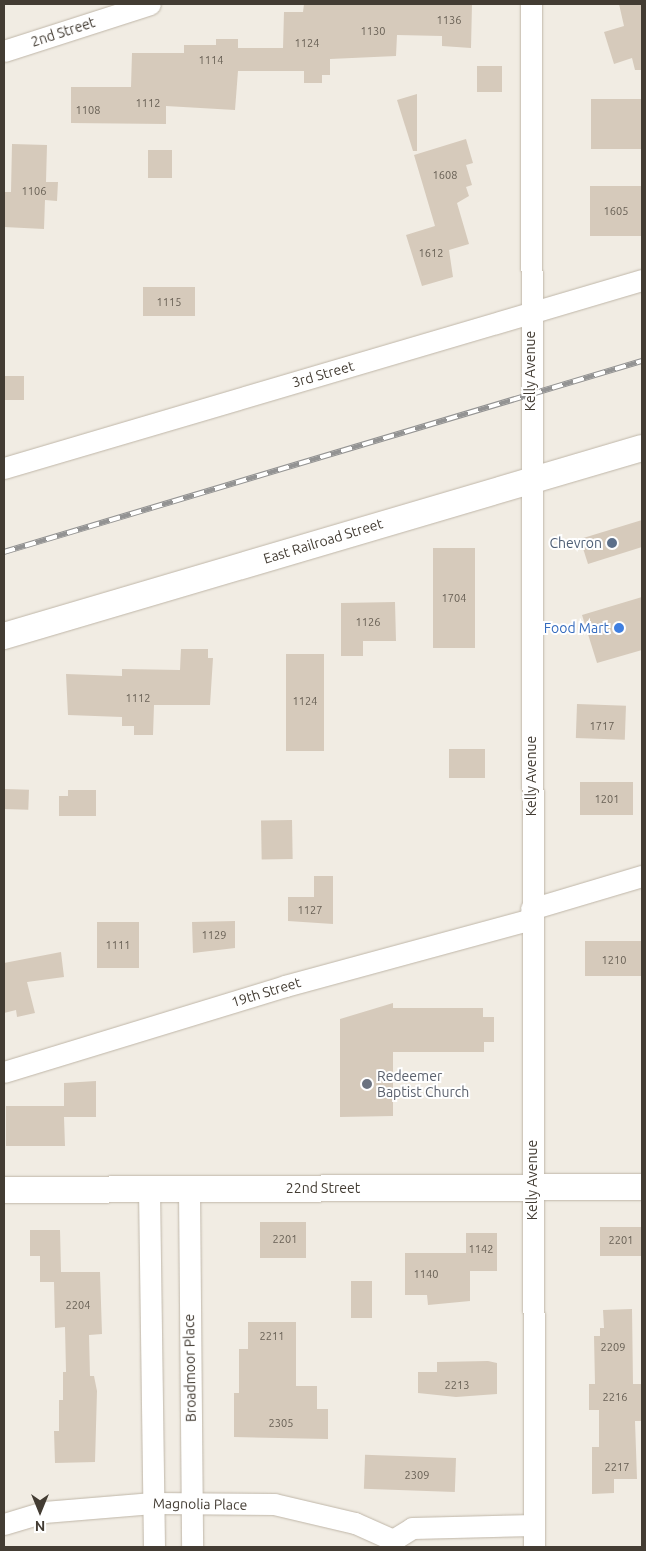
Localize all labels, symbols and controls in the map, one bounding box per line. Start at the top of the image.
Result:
house number: 1136 [437,13,461,27]
street label: 2nd Street [29,14,97,50]
house number: 1130 [361,24,385,38]
house number: 1124 [295,36,319,50]
house number: 1114 [199,53,223,67]
house number: 1112 [136,96,160,110]
house number: 1108 [76,103,100,117]
house number: 1608 [433,168,457,182]
house number: 1106 [22,184,46,198]
house number: 1605 [604,204,628,218]
house number: 1612 [419,246,443,260]
house number: 1115 [157,295,181,309]
street label: Kelly Avenue [522,331,538,411]
street label: 3rd Street [290,357,356,391]
street label: East Railroad Street [261,515,385,567]
place label: Chevron [549,535,602,551]
marker: Chevron [606,537,618,549]
house number: 1704 [442,591,466,605]
house number: 1126 [356,615,380,629]
place label: Food Mart [544,620,609,636]
marker: Food Mart [613,622,625,634]
house number: 1112 [126,691,150,705]
house number: 1124 [293,694,317,708]
house number: 1717 [590,719,614,733]
street label: Kelly Avenue [523,736,539,816]
house number: 1201 [595,792,619,806]
house number: 1127 [298,903,322,917]
house number: 1129 [202,928,226,942]
house number: 1111 [106,938,130,952]
house number: 1210 [602,953,626,967]
street label: 19th Street [229,974,303,1010]
place label: Redeemer Baptist Church [377,1068,469,1100]
marker: Redeemer Baptist Church [361,1078,373,1090]
street label: Kelly Avenue [524,1140,540,1220]
street label: 22nd Street [286,1180,360,1196]
house number: 2201 [273,1232,297,1246]
house number: 2201 [609,1233,633,1247]
house number: 1142 [469,1242,493,1256]
house number: 1140 [414,1267,438,1281]
house number: 2204 [66,1298,90,1312]
street label: Broadmoor Place [181,1314,199,1422]
house number: 2211 [260,1329,284,1343]
house number: 2209 [601,1340,625,1354]
house number: 2213 [445,1378,469,1392]
house number: 2216 [603,1390,627,1404]
house number: 2305 [269,1416,293,1430]
house number: 2217 [605,1460,629,1474]
house number: 2309 [405,1468,429,1482]
north arrow [15,1486,65,1536]
street label: Magnolia Place [153,1495,247,1513]
text: N [35,1518,45,1534]

